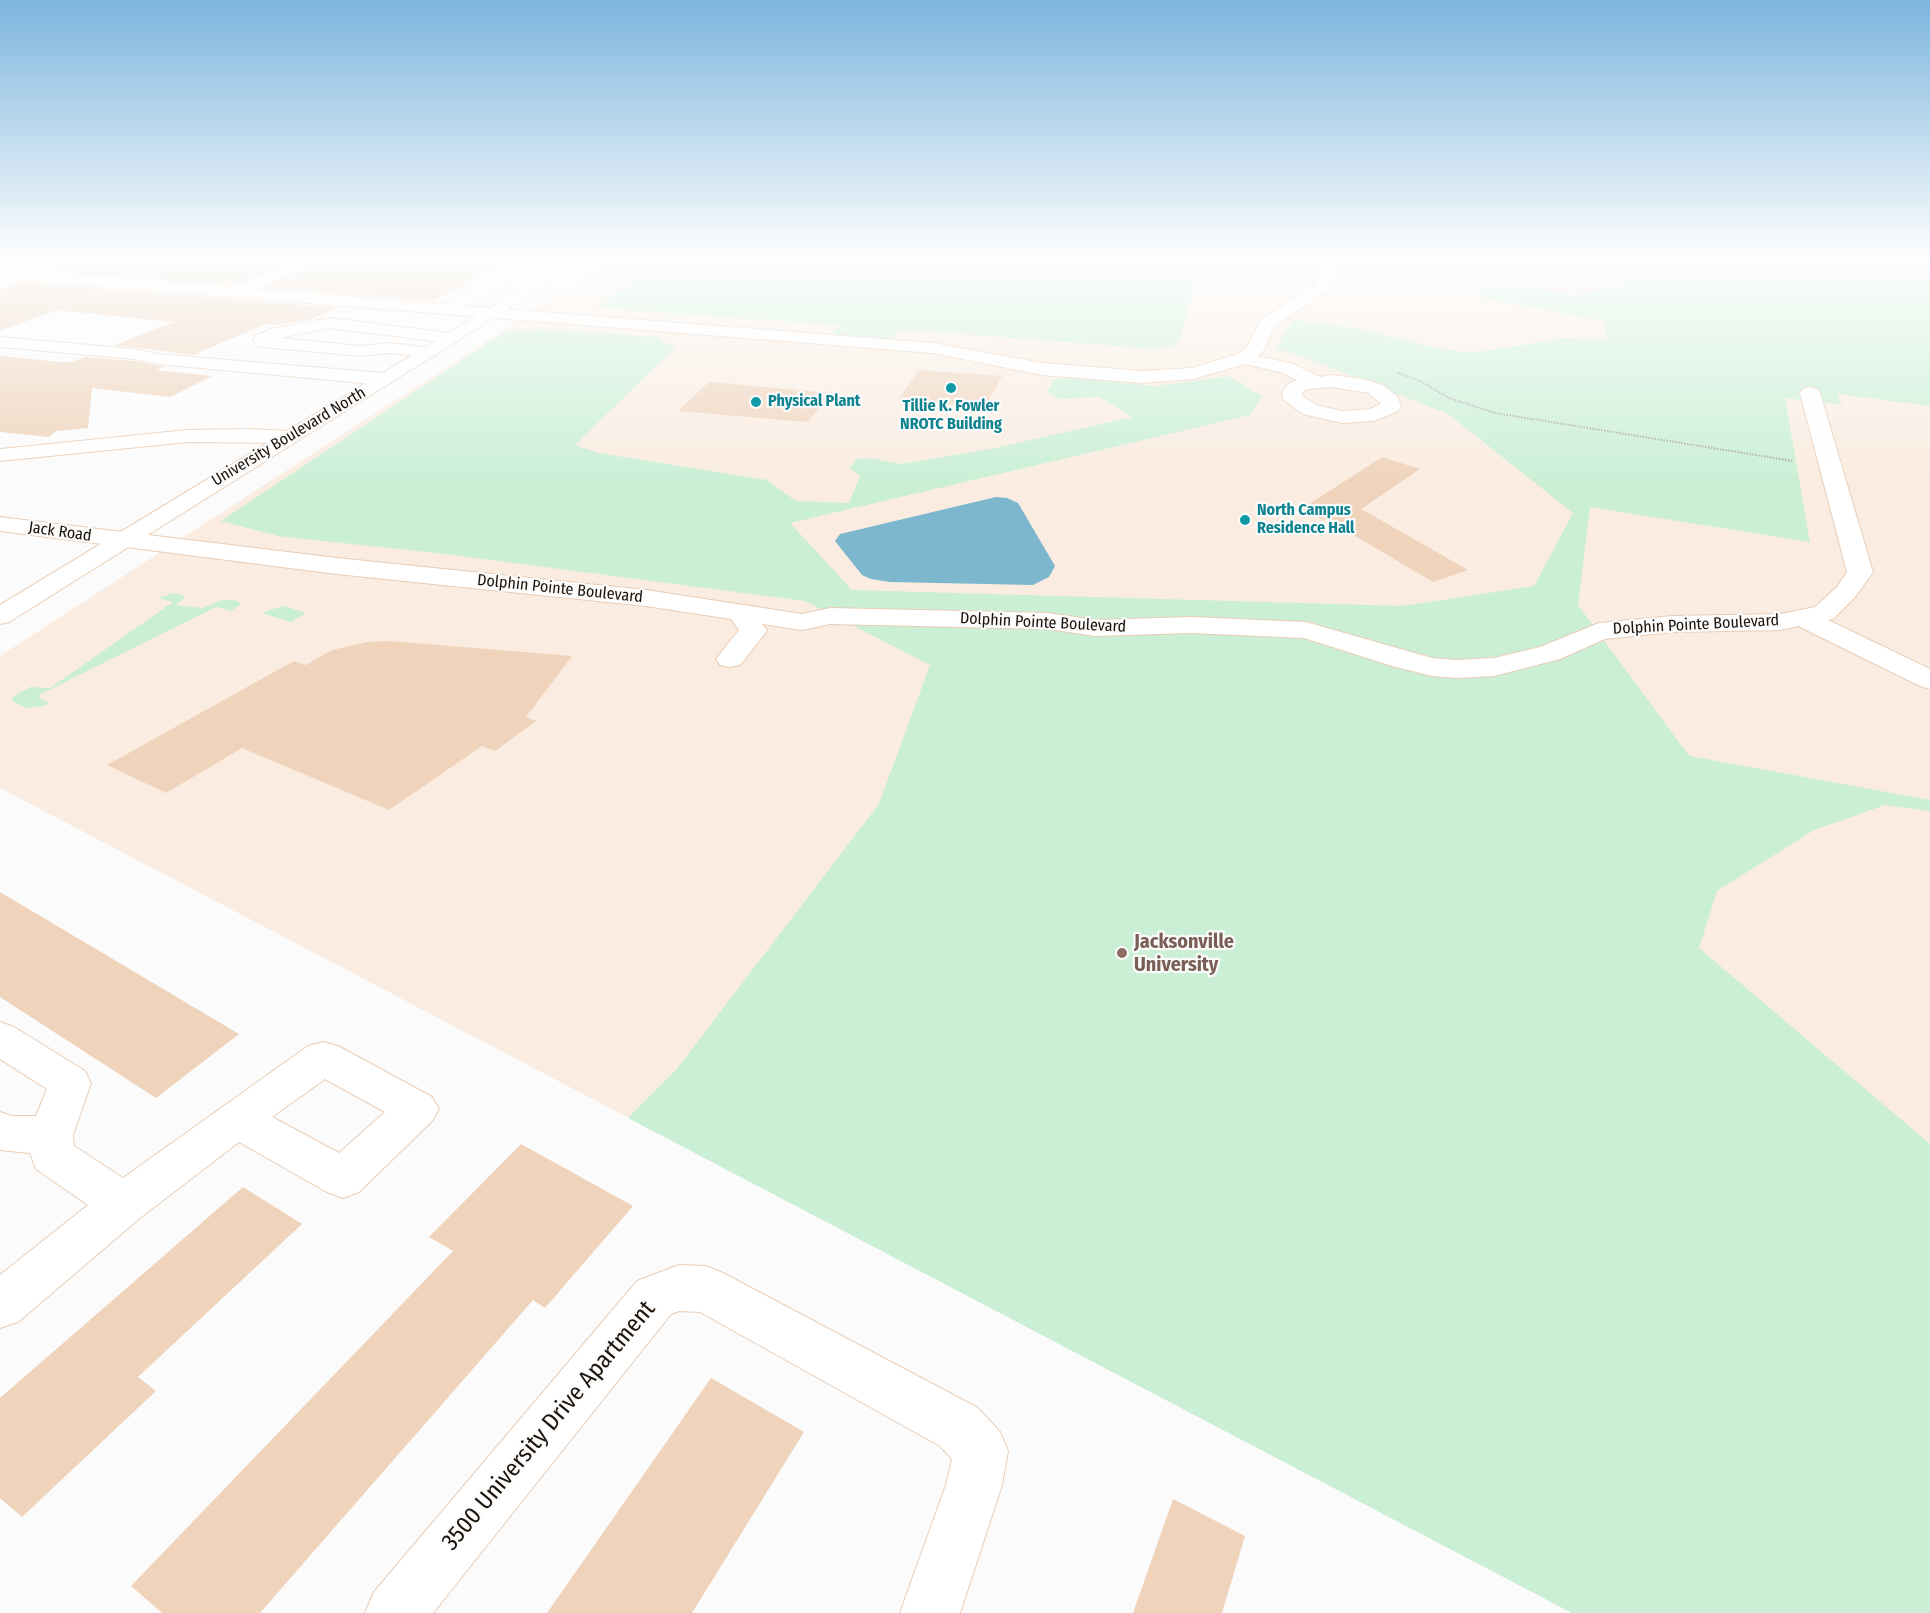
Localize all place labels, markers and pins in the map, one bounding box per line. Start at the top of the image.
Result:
marker: Tillie K. Fowler NROTC Building [944,381,958,395]
place label: Physical Plant [768,392,860,412]
marker: Physical Plant [749,395,763,409]
place label: Tillie K. Fowler NROTC Building [900,397,1002,435]
place label: North Campus Residence Hall [1257,501,1354,539]
marker: North Campus Residence Hall [1238,513,1252,527]
place label: Jacksonville University [1134,930,1234,977]
marker: Jacksonville University [1115,946,1129,960]

